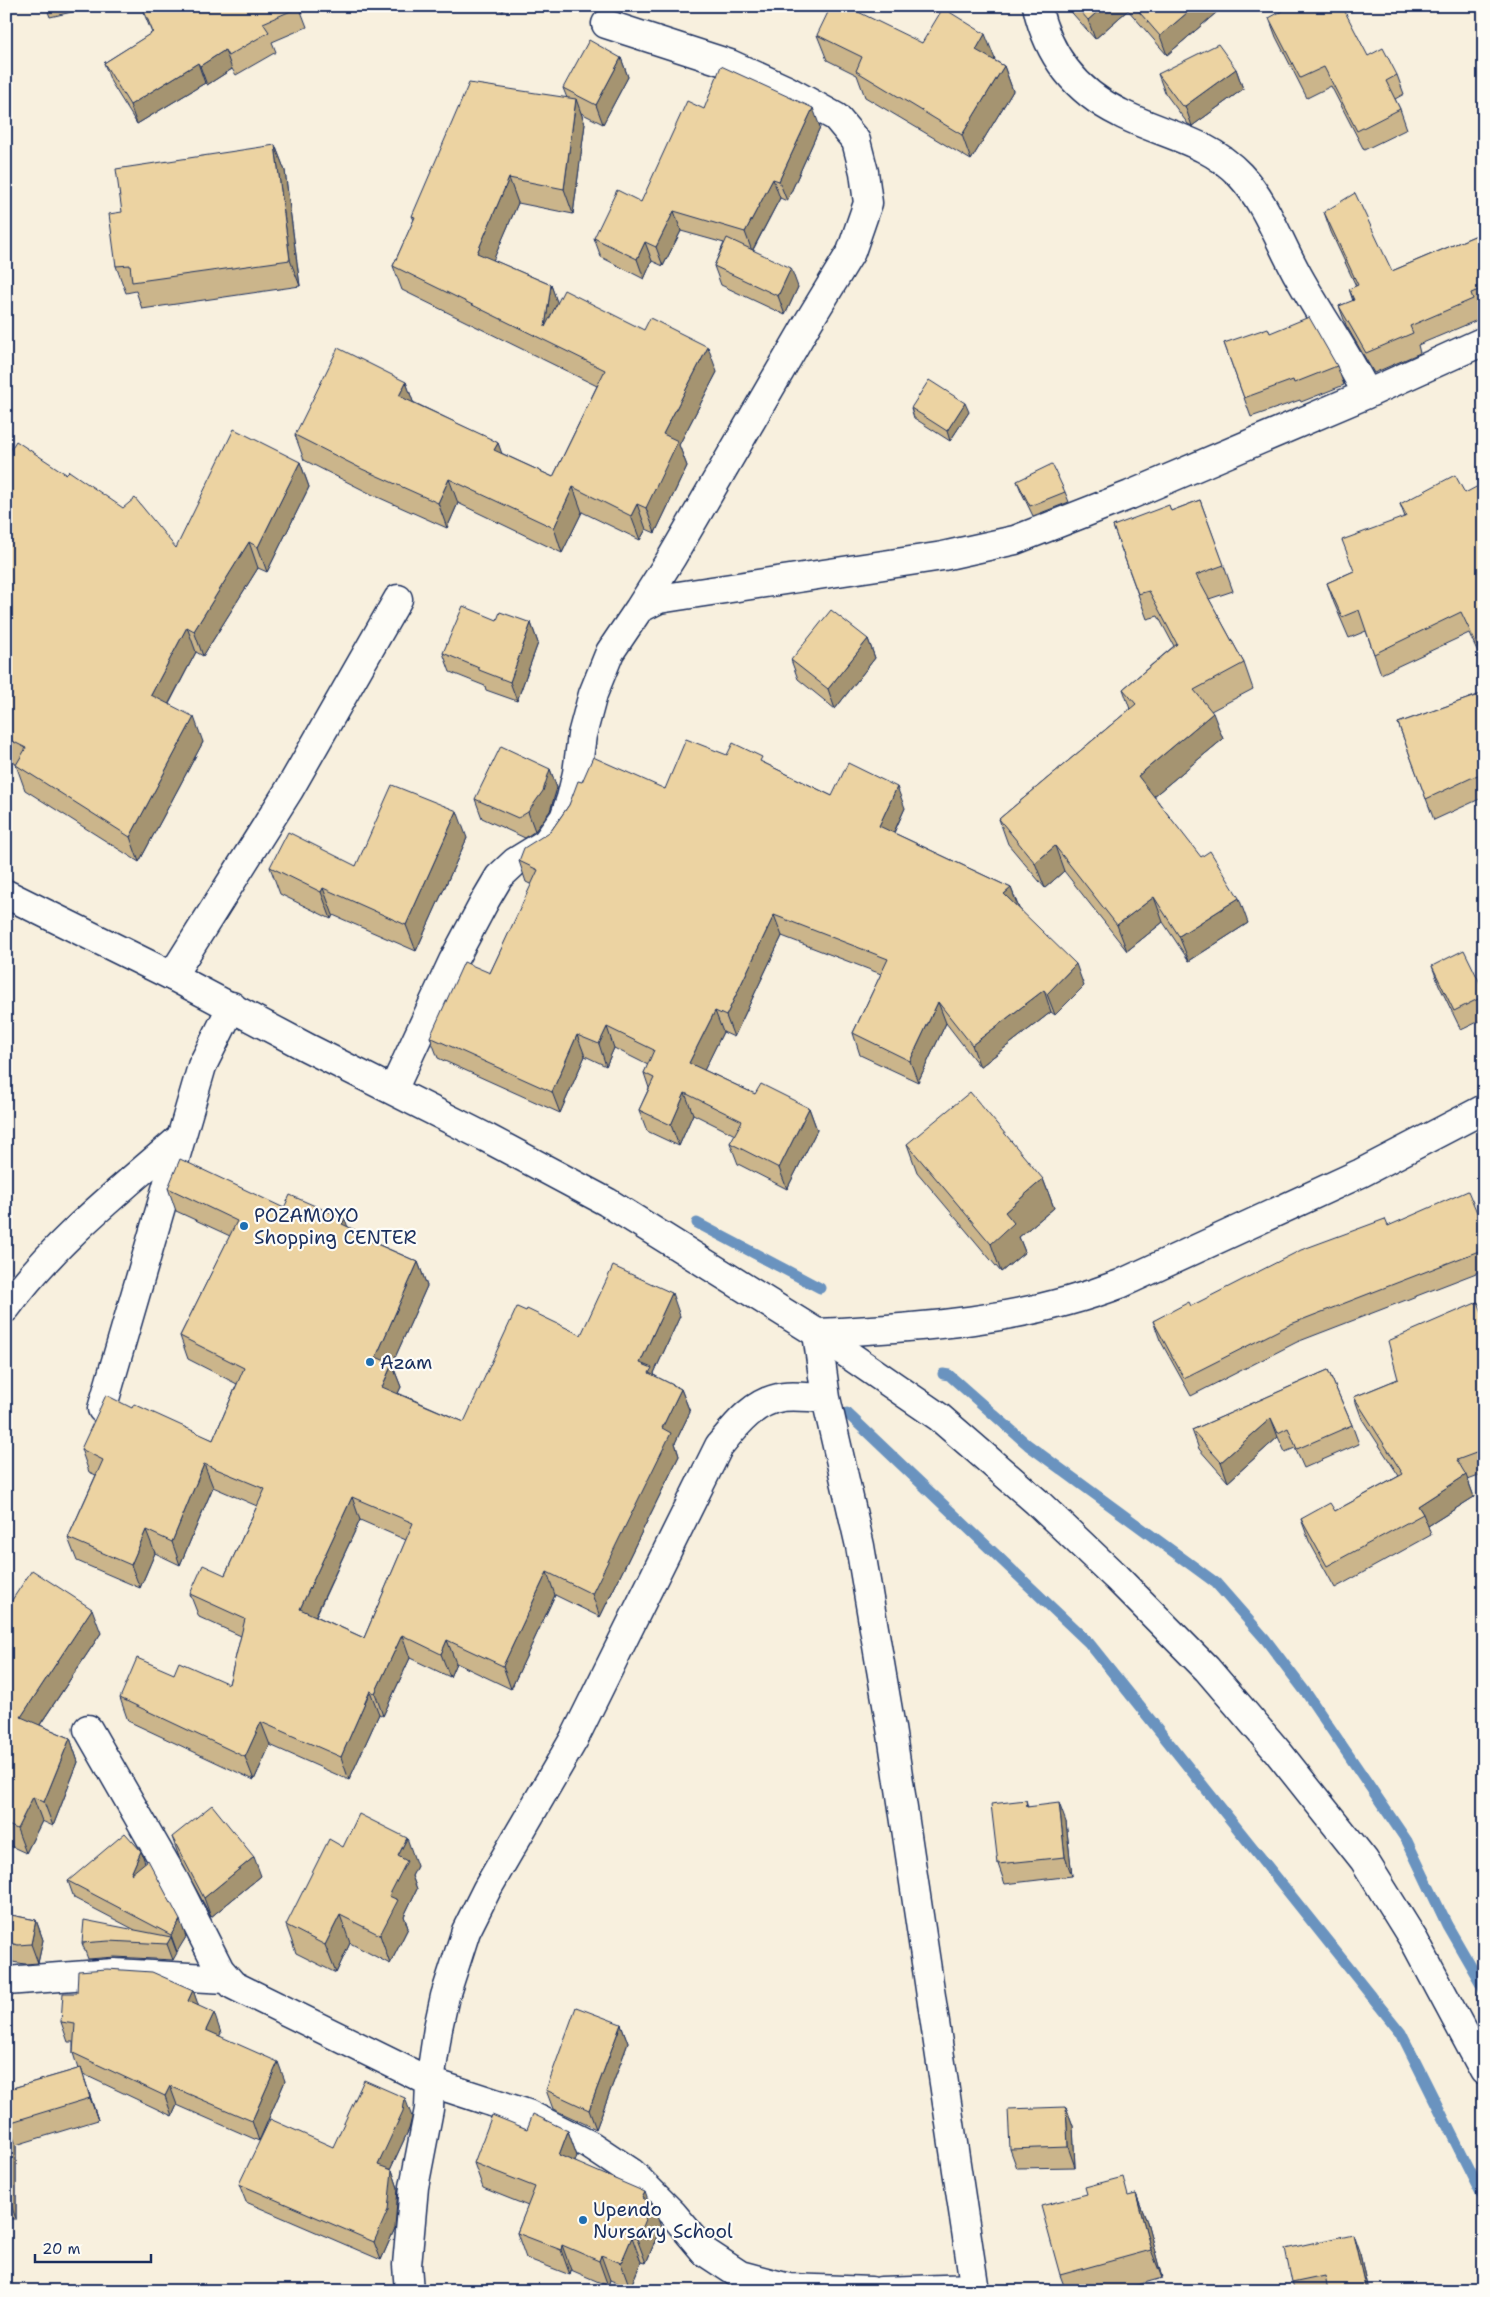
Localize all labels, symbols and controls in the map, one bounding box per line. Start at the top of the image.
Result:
place label: POZAMOYO Shopping CENTER [254,1203,417,1250]
marker: POZAMOYO Shopping CENTER [238,1220,250,1232]
place label: Azam [380,1350,432,1375]
marker: Azam [364,1356,376,1368]
place label: Upendo Nursary School [593,2197,733,2244]
marker: Upendo Nursary School [577,2214,589,2226]
scale bar [35,2232,151,2264]
text: 20 m [42,2239,81,2259]

